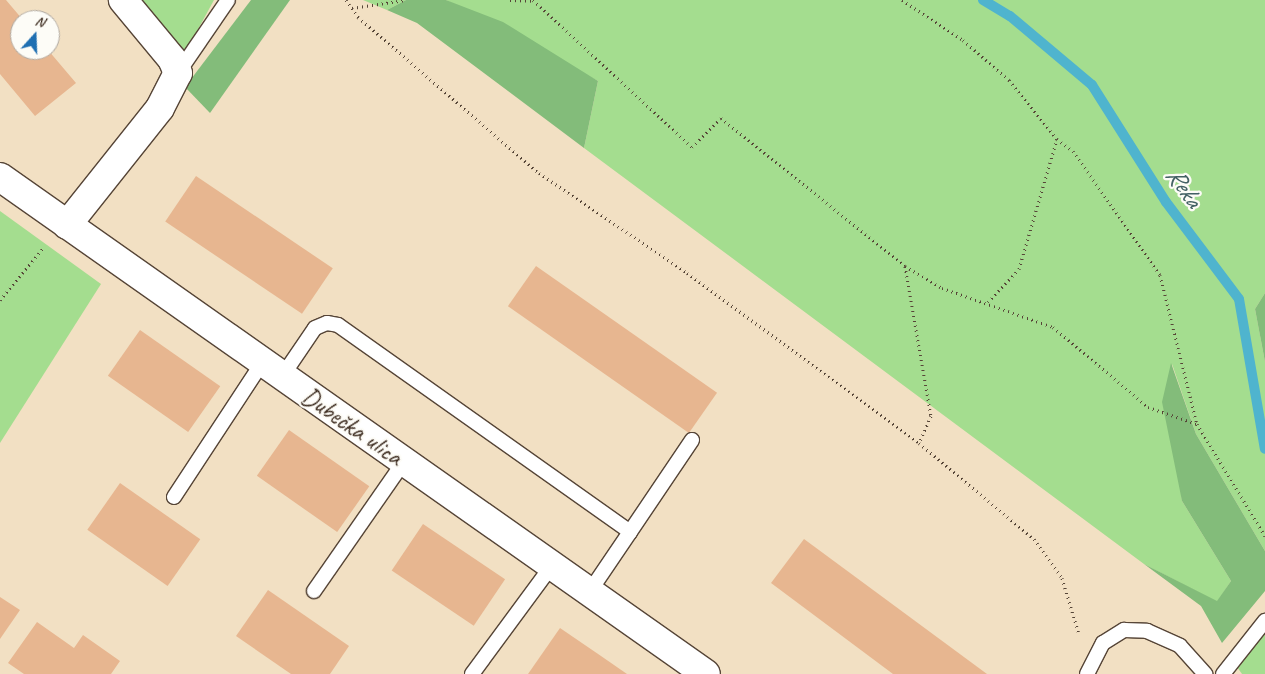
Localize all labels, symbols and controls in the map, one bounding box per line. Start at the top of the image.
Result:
north arrow [10,10,60,60]
text: N [33,12,47,31]
water label: Reka [1159,161,1209,213]
street label: Dubečka ulica [296,382,408,472]

